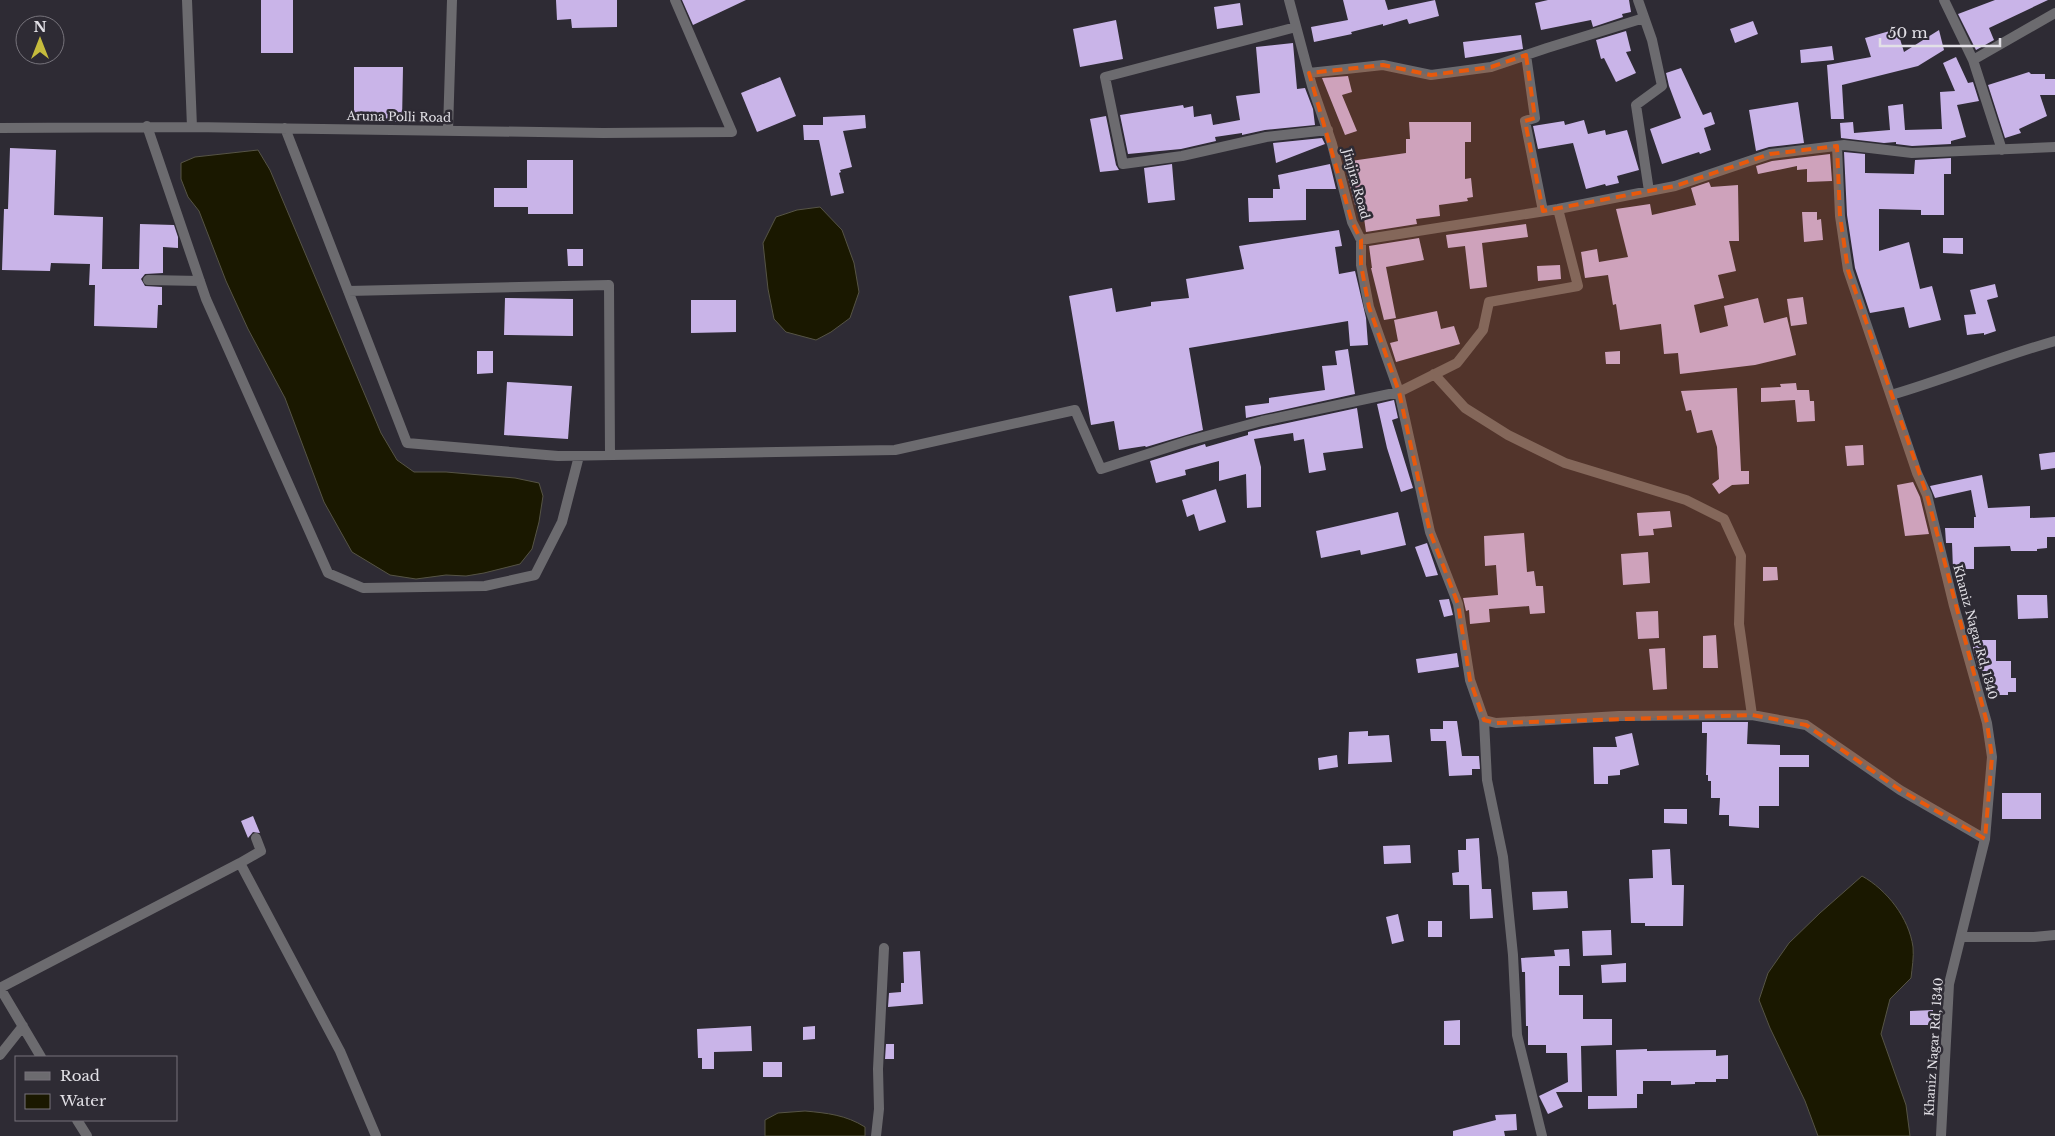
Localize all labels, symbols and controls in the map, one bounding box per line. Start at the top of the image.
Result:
north arrow [15,15,65,65]
scale bar [1880,15,2000,47]
text: N [33,18,47,36]
text: 50 m [1888,23,1928,42]
street label: Aruna Polli Road [346,108,451,125]
street label: Jinjira Road [1339,145,1373,221]
street label: Khaniz Nagar Rd, 1340 [1950,563,2001,701]
street label: Khaniz Nagar Rd, 1340 [1921,977,1946,1117]
legend [15,1056,178,1121]
text: Road [60,1066,100,1085]
text: Water [59,1091,107,1110]

